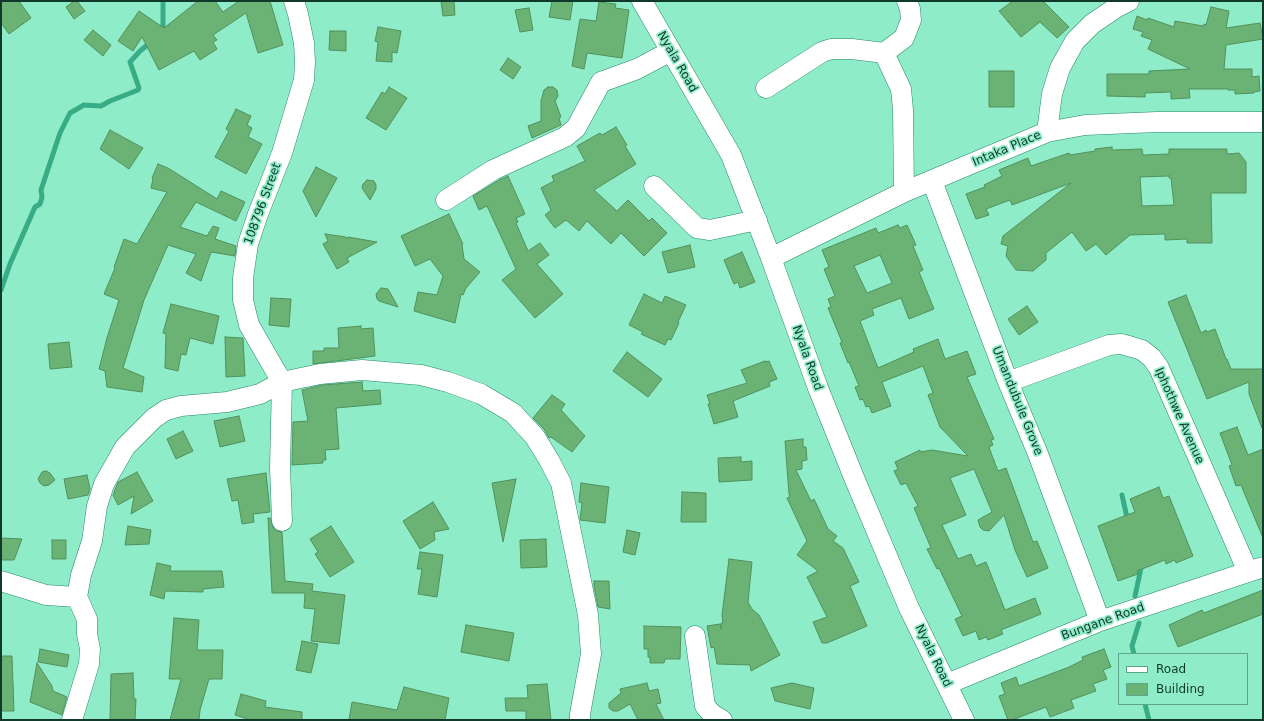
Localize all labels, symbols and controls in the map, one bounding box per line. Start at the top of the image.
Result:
street label: Nyala Road [654,29,700,95]
street label: Intaka Place [971,128,1043,170]
street label: 108796 Street [242,161,284,247]
street label: Nyala Road [789,324,825,392]
street label: Umandubule Grove [989,344,1045,458]
street label: Iphothwe Avenue [1151,366,1207,466]
street label: Bungane Road [1060,600,1146,644]
street label: Nyala Road [912,622,954,690]
legend [1118,653,1248,705]
text: Road [1156,662,1186,676]
text: Building [1156,682,1205,696]

